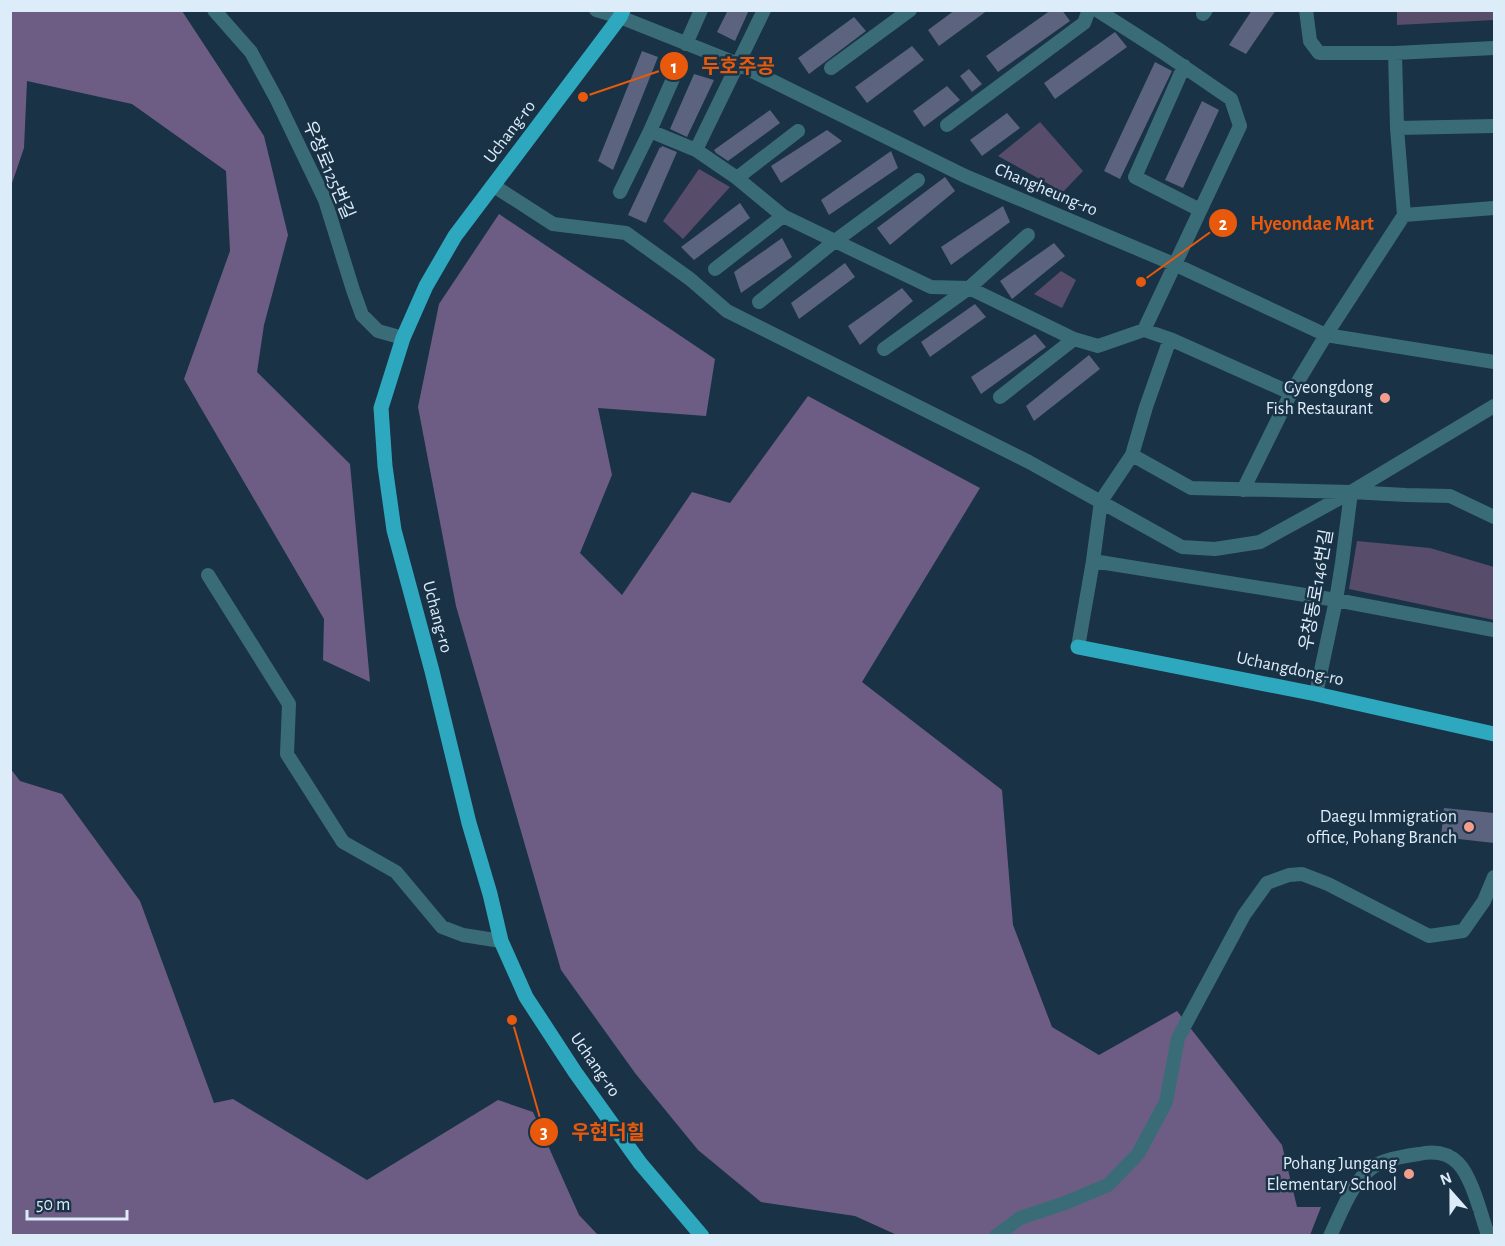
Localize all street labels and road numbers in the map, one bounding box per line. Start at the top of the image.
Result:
street label: Uchang-ro [481,97,539,167]
street label: 우창로125번길 [299,118,358,222]
street label: Changheung-ro [992,160,1100,220]
street label: 우창동로146번길 [1297,528,1337,652]
street label: Uchang-ro [419,579,455,655]
street label: Uchangdong-ro [1235,649,1346,689]
street label: Uchang-ro [567,1030,623,1100]

